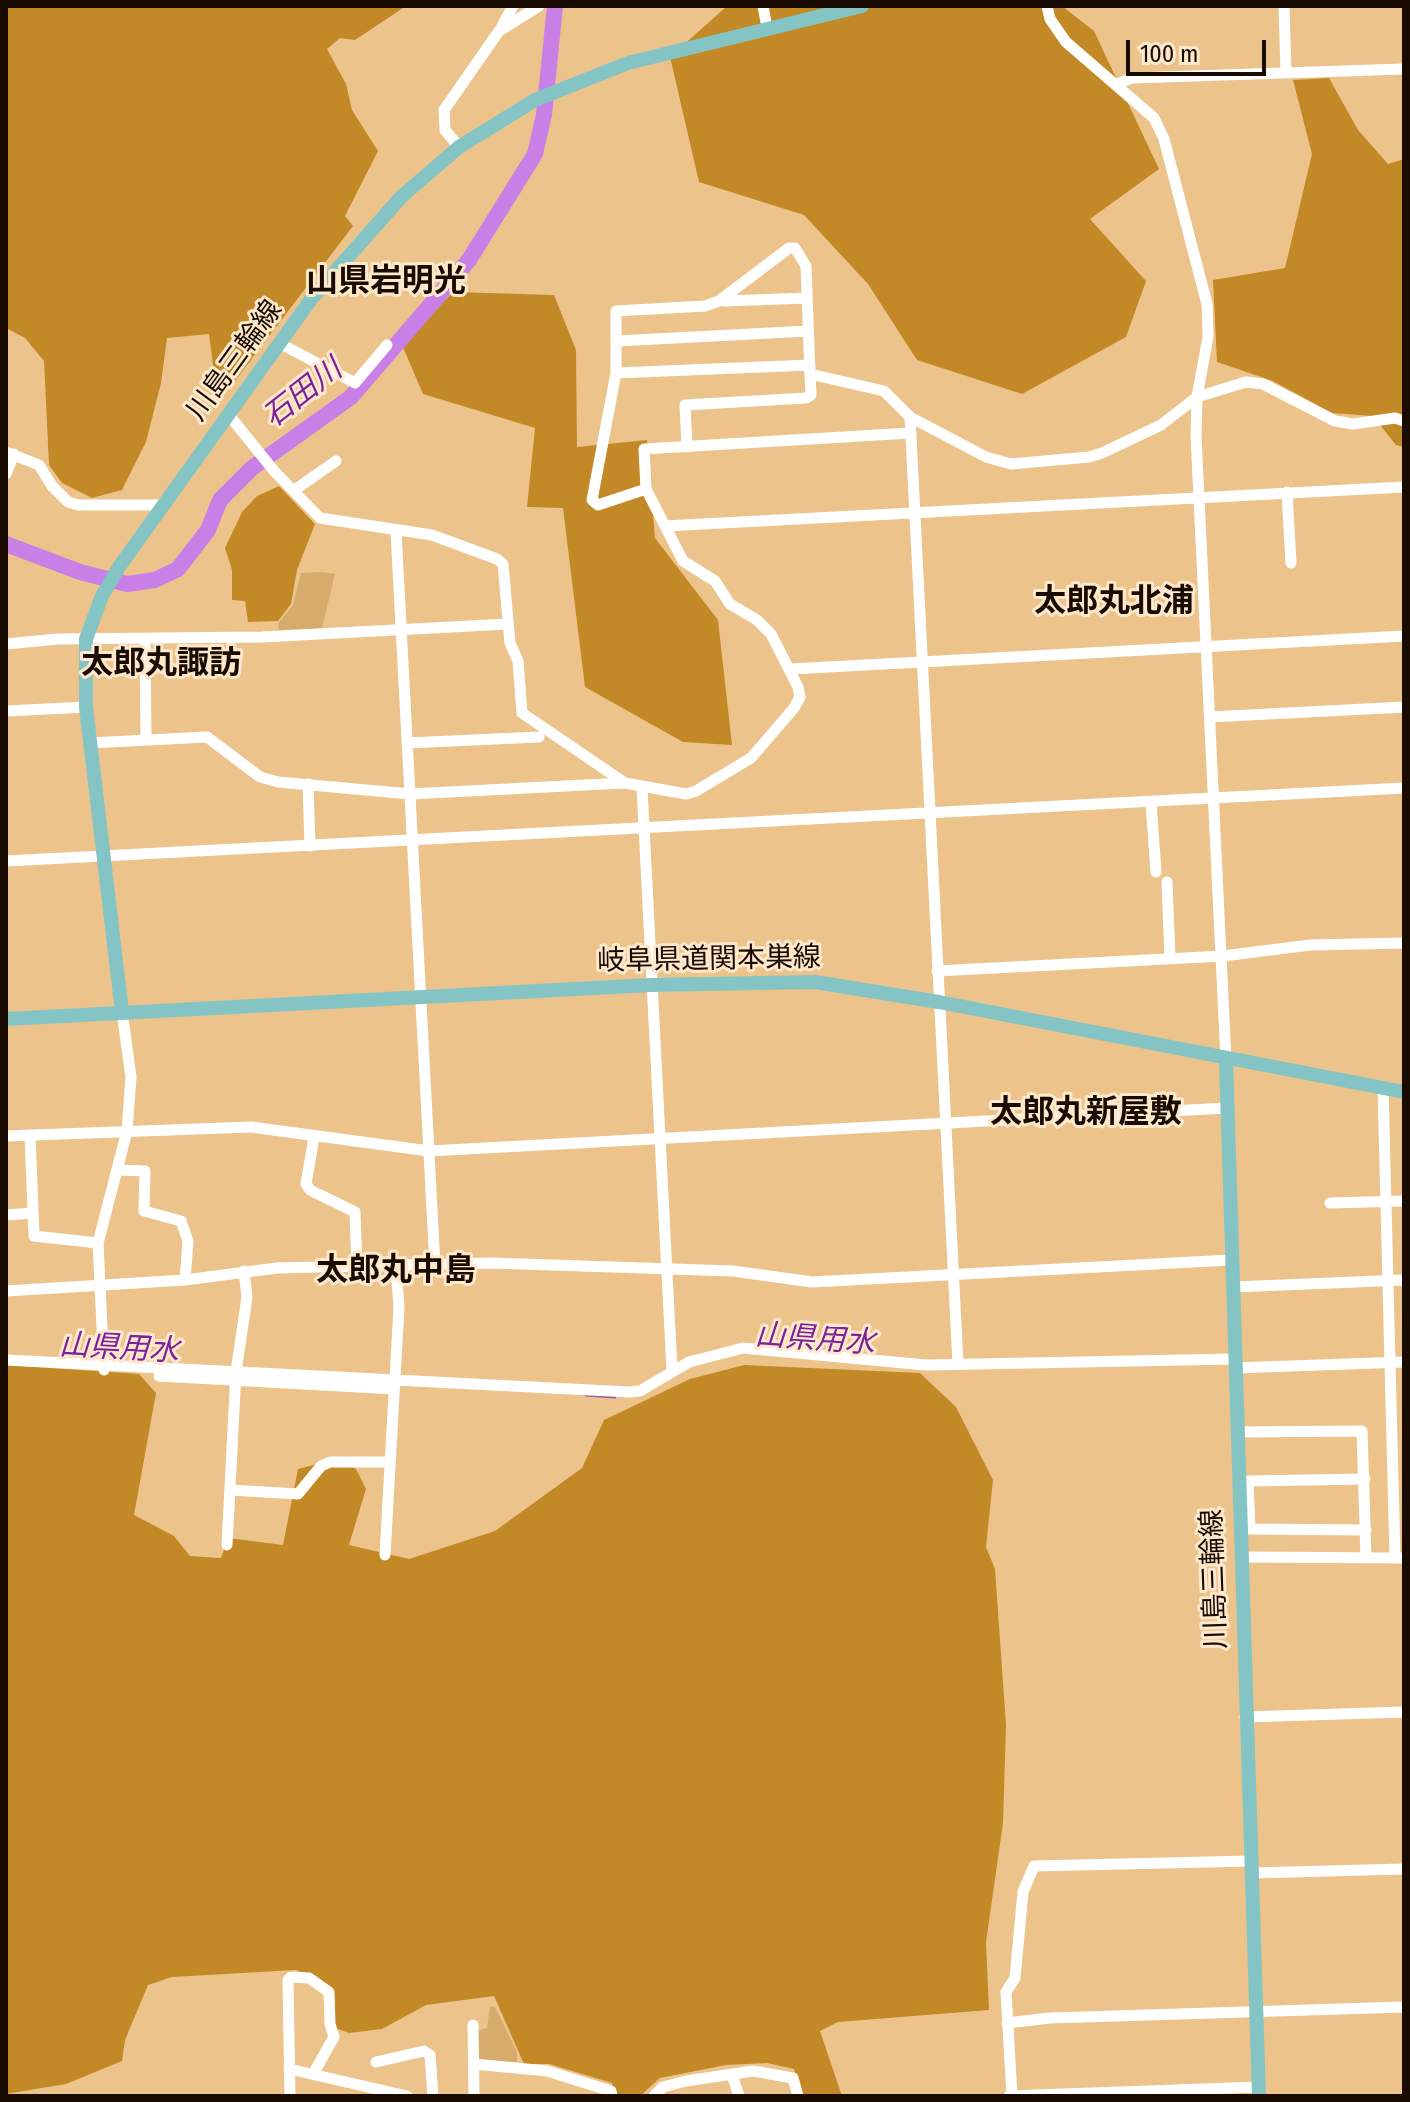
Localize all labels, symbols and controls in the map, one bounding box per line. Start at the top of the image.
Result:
scale bar [1130,24,1270,74]
text: 100 m [1140,40,1198,68]
district label: 山県岩明光 [306,263,466,301]
street label: 川島三輪線 [180,294,290,428]
water label: 石田川 [256,352,350,436]
district label: 太郎丸北浦 [1034,583,1194,621]
district label: 太郎丸諏訪 [81,645,241,683]
street label: 岐阜県道関本巣線 [597,941,821,979]
district label: 太郎丸新屋敷 [990,1094,1182,1132]
district label: 太郎丸中島 [316,1252,476,1290]
water label: 山県用水 [754,1318,876,1362]
water label: 山県用水 [58,1328,180,1370]
street label: 川島三輪線 [1196,1508,1234,1650]

